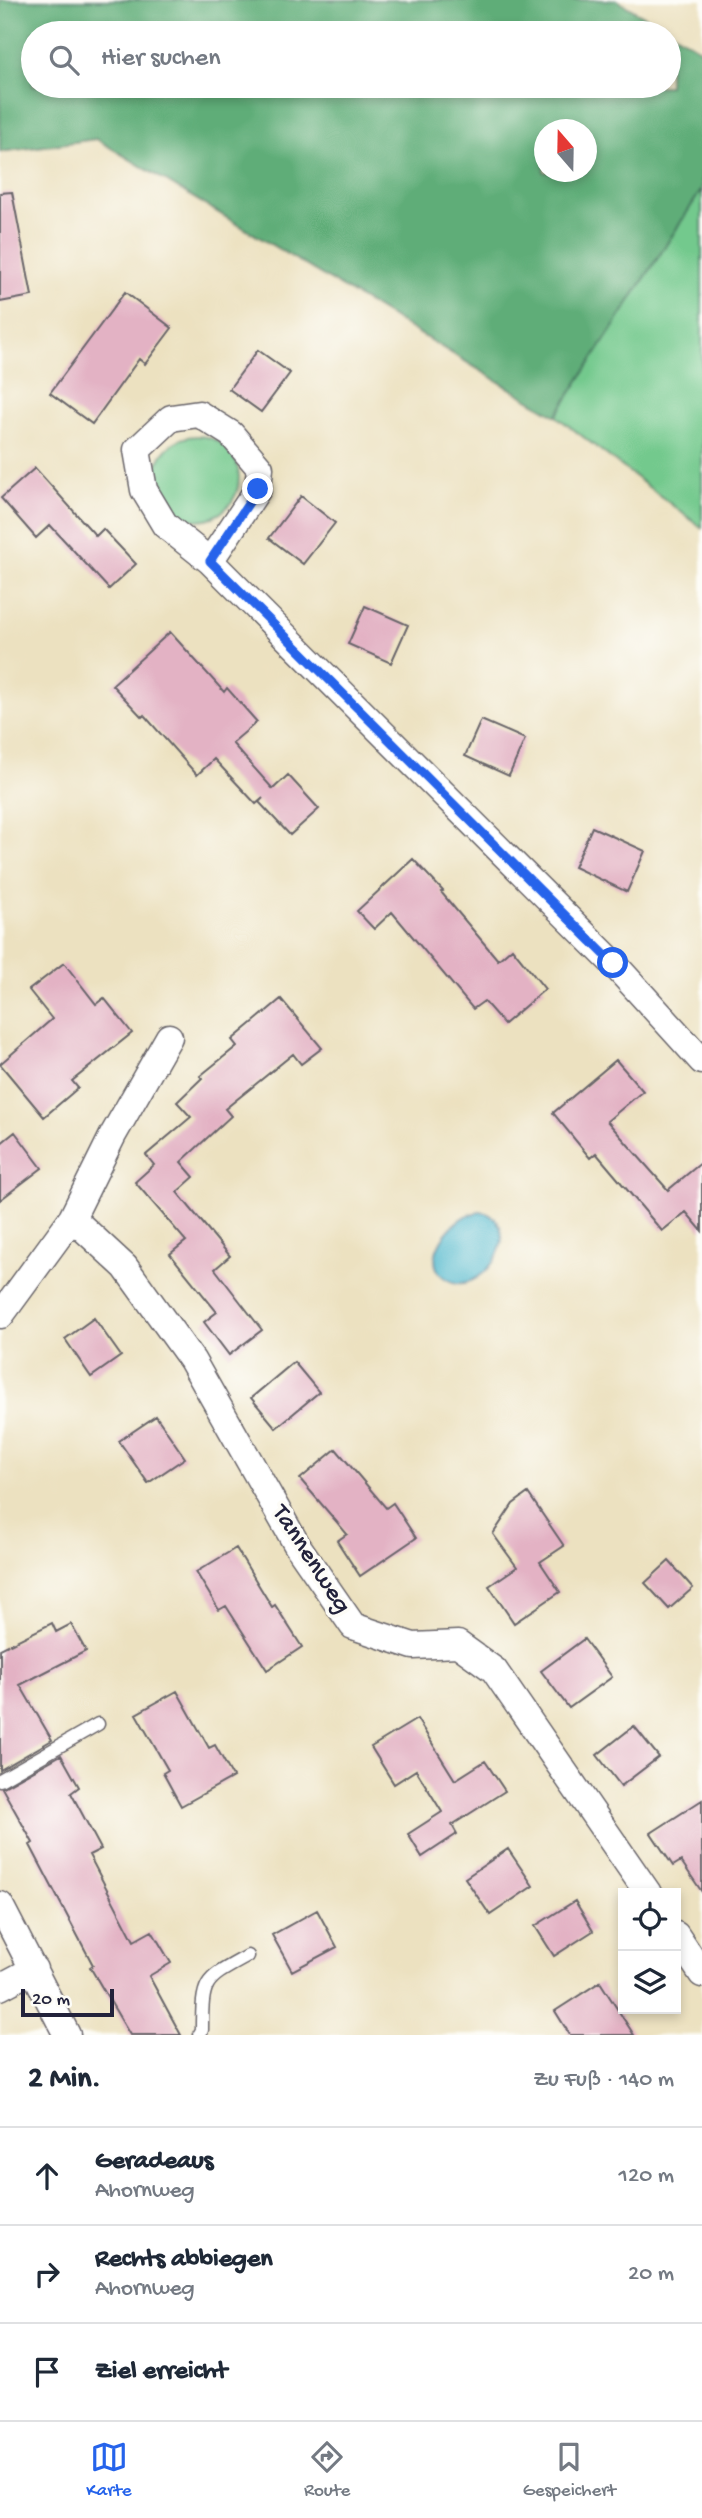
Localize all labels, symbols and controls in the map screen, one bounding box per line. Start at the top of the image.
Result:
search box [21,21,681,98]
icon: search [45,41,83,79]
text: Hier suchen [101,44,221,75]
north arrow [534,119,597,182]
route end [242,473,273,504]
route start [597,947,628,978]
street label: Tannenweg [262,1498,357,1620]
map controls [618,1888,681,2014]
button: locate [618,1888,681,1951]
button: layers [618,1951,681,2014]
scale bar [21,1986,114,2018]
text: 20 m [32,1989,70,2012]
text: 2 Min. [28,2063,101,2098]
text: Zu Fuß · 140 m [533,2067,674,2094]
text: Geradeaus [95,2147,213,2178]
icon: ahead [28,2157,66,2195]
text: 120 m [619,2163,674,2190]
text: Ahornweg [95,2178,195,2205]
text: Rechts abbiegen [95,2245,273,2276]
icon: right [28,2255,66,2293]
text: 20 m [628,2261,674,2288]
text: Ahornweg [95,2276,195,2303]
icon: arrive [28,2353,66,2391]
text: Ziel erreicht [95,2357,227,2388]
tab: Karte [86,2438,132,2503]
tab: Route [304,2438,350,2503]
tab: Gespeichert [523,2438,616,2503]

